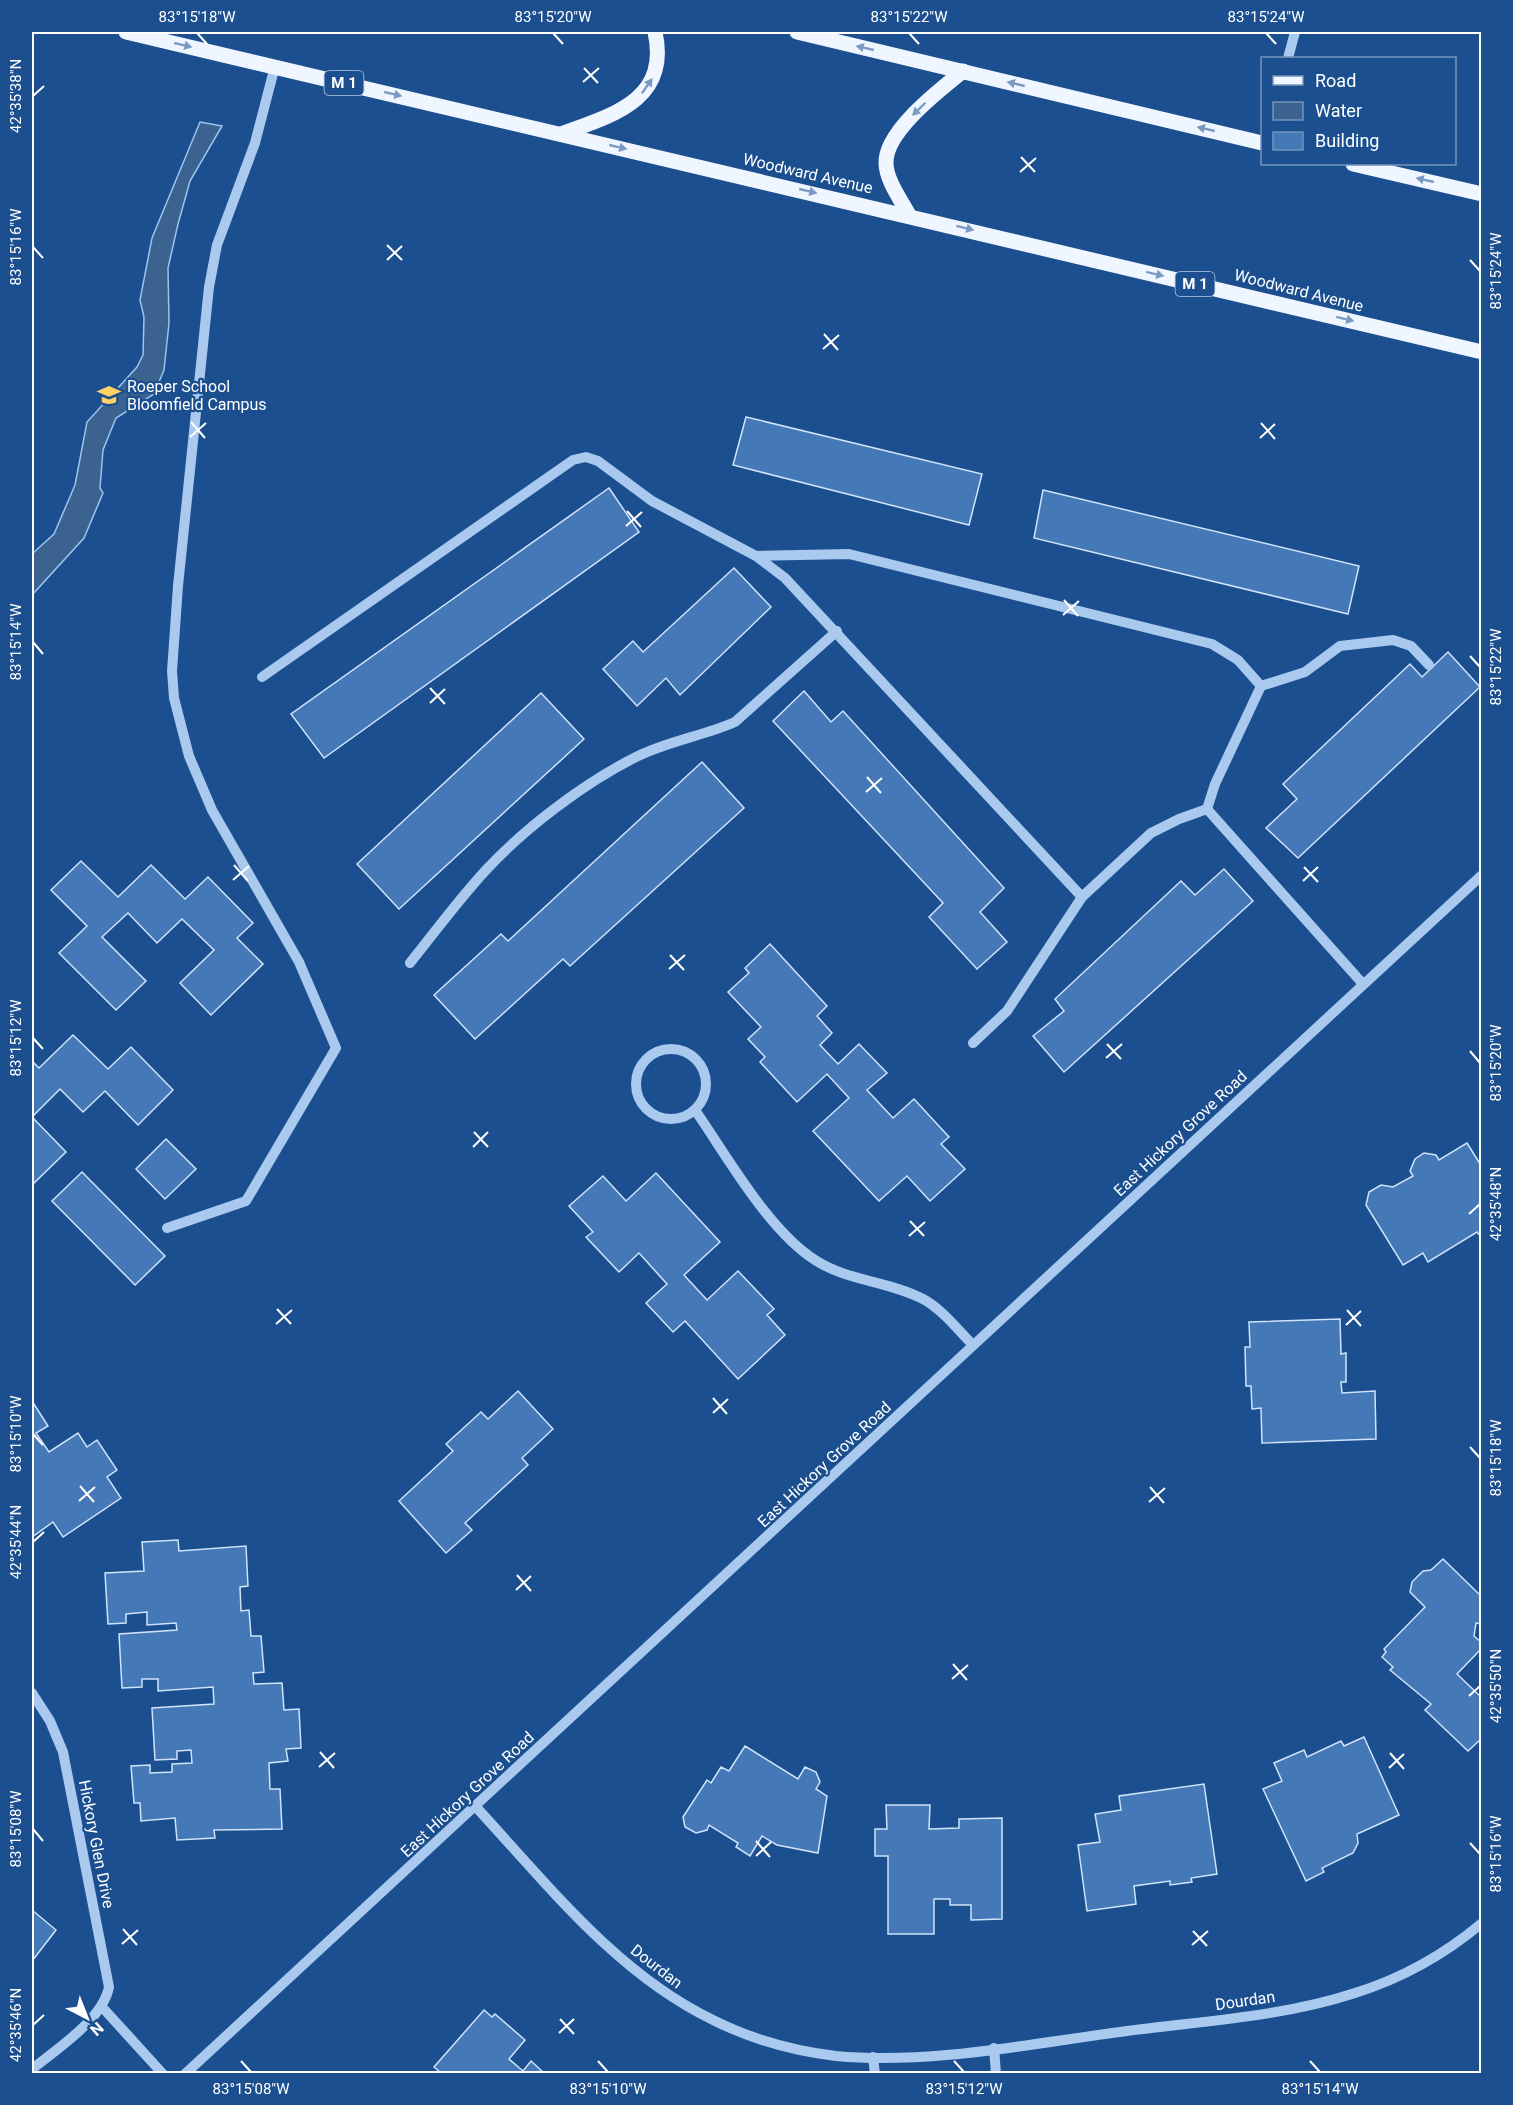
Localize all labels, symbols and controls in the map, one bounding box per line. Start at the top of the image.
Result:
text: 83°15'18"W [159,8,235,26]
text: 83°15'20"W [515,8,591,26]
text: 83°15'22"W [871,8,947,26]
text: 83°15'24"W [1228,8,1304,26]
one-way arrow [174,40,192,50]
one-way arrow [856,42,874,52]
legend [1261,57,1456,165]
text: 42°35'38"N [7,59,25,133]
text: Road [1315,70,1356,91]
road number: M 1 [324,71,364,95]
one-way arrow [641,78,653,94]
one-way arrow [1007,78,1025,88]
one-way arrow [384,90,403,100]
text: Water [1315,100,1362,121]
one-way arrow [912,102,926,116]
one-way arrow [1196,124,1215,134]
text: Building [1315,130,1379,151]
one-way arrow [609,143,628,153]
street label: Woodward Avenue [741,149,875,198]
one-way arrow [1415,175,1434,185]
one-way arrow [799,187,818,197]
text: 83°15'16"W [7,209,25,285]
one-way arrow [956,224,975,234]
text: 83°15'24"W [1487,233,1505,309]
street label: Woodward Avenue [1232,265,1365,316]
one-way arrow [1146,269,1164,279]
road number: M 1 [1176,272,1214,296]
one-way arrow [1335,315,1354,325]
place label: Roeper School Bloomfield Campus [127,377,267,414]
school or university icon: Roeper School Bloomfield Campus [96,382,122,408]
text: 83°15'14"W [7,604,25,680]
text: 83°15'22"W [1487,629,1505,705]
text: 83°15'12"W [7,1000,25,1076]
text: 83°15'20"W [1487,1025,1505,1101]
street label: East Hickory Grove Road [1110,1067,1251,1200]
text: 42°35'48"N [1487,1167,1505,1241]
text: 83°15'10"W [7,1396,25,1472]
street label: East Hickory Grove Road [754,1398,895,1531]
text: 83°15'18"W [1487,1420,1505,1496]
text: 42°35'44"N [7,1505,25,1579]
text: 42°35'50"N [1487,1649,1505,1723]
street label: East Hickory Grove Road [397,1728,538,1861]
street label: Hickory Glen Drive [75,1778,118,1910]
text: 83°15'08"W [7,1791,25,1867]
text: 83°15'16"W [1487,1816,1505,1892]
street label: Dourdan [627,1940,686,1992]
street label: Dourdan [1214,1987,1276,2014]
text: 42°35'46"N [7,1988,25,2062]
north arrow [57,1988,117,2048]
text: N [86,2018,107,2040]
text: 83°15'08"W [213,2080,289,2098]
text: 83°15'10"W [570,2080,646,2098]
text: 83°15'12"W [926,2080,1002,2098]
text: 83°15'14"W [1282,2080,1358,2098]

